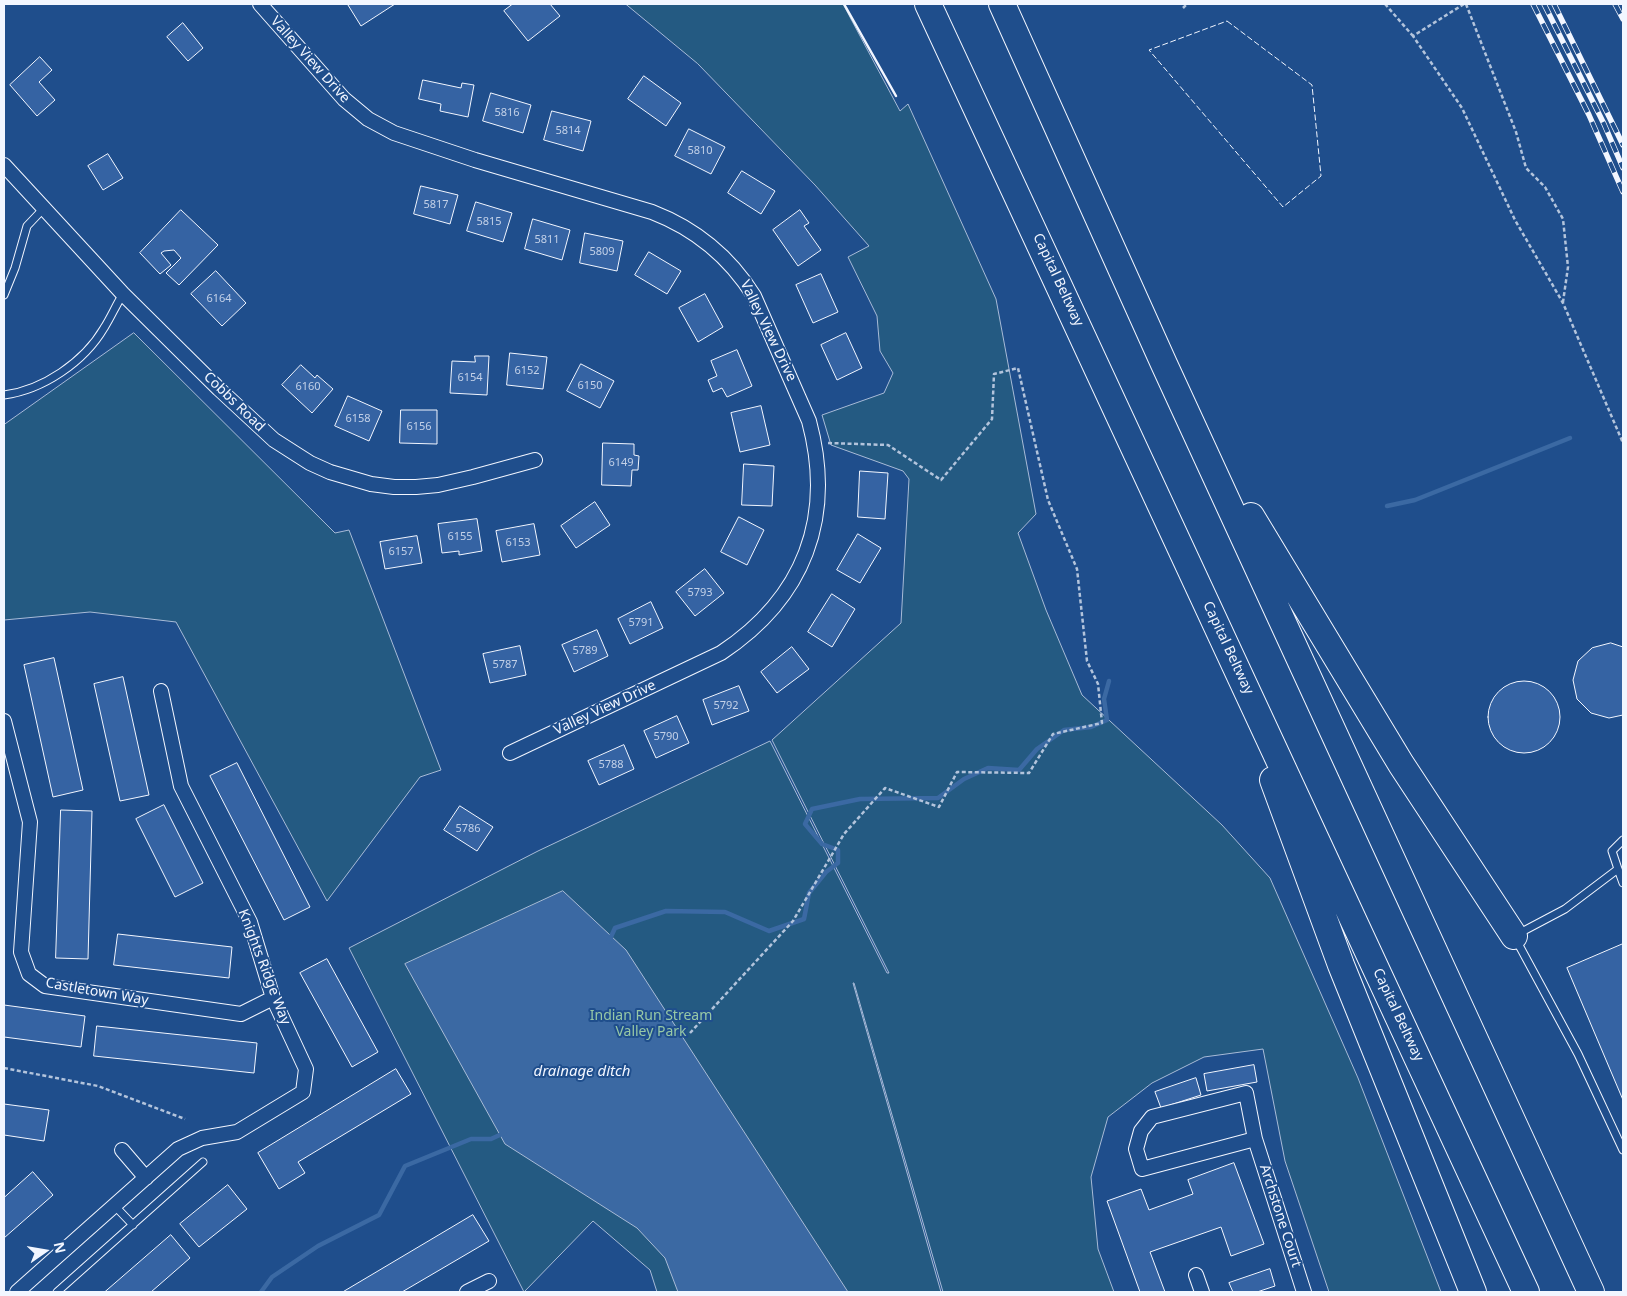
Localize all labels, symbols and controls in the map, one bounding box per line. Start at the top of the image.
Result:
street label: Valley View Drive [267,13,353,107]
house number: 5816 [494,106,520,120]
house number: 5814 [555,124,581,138]
house number: 5810 [687,144,713,158]
house number: 5817 [423,198,449,212]
house number: 5815 [476,215,502,229]
street label: Capital Beltway [1029,231,1087,329]
house number: 5811 [534,233,560,247]
house number: 5809 [589,245,615,259]
street label: Valley View Drive [736,278,800,384]
house number: 6164 [206,292,232,306]
house number: 6152 [514,364,540,378]
street label: Cobbs Road [200,369,268,435]
house number: 6154 [457,371,483,385]
house number: 6150 [577,379,603,393]
house number: 6160 [295,380,321,394]
house number: 6158 [345,412,371,426]
house number: 6156 [406,420,432,434]
house number: 6149 [608,456,634,470]
house number: 6155 [447,530,473,544]
house number: 6153 [505,536,531,550]
house number: 6157 [388,545,414,559]
house number: 5793 [687,586,713,600]
street label: Capital Beltway [1199,599,1257,697]
house number: 5791 [628,616,654,630]
house number: 5789 [572,644,598,658]
house number: 5787 [492,658,518,672]
street label: Valley View Drive [551,677,659,739]
house number: 5792 [713,699,739,713]
house number: 5790 [653,730,679,744]
house number: 5788 [598,758,624,772]
house number: 5786 [455,822,481,836]
street label: Knights Ridge Way [234,907,294,1027]
street label: Capital Beltway [1369,966,1427,1064]
street label: Castletown Way [44,975,150,1009]
park label: Indian Run Stream Valley Park [590,1008,712,1040]
water label: drainage ditch [533,1063,631,1081]
street label: Archstone Court [1255,1163,1305,1269]
north arrow [20,1226,70,1276]
text: N [50,1240,71,1255]

